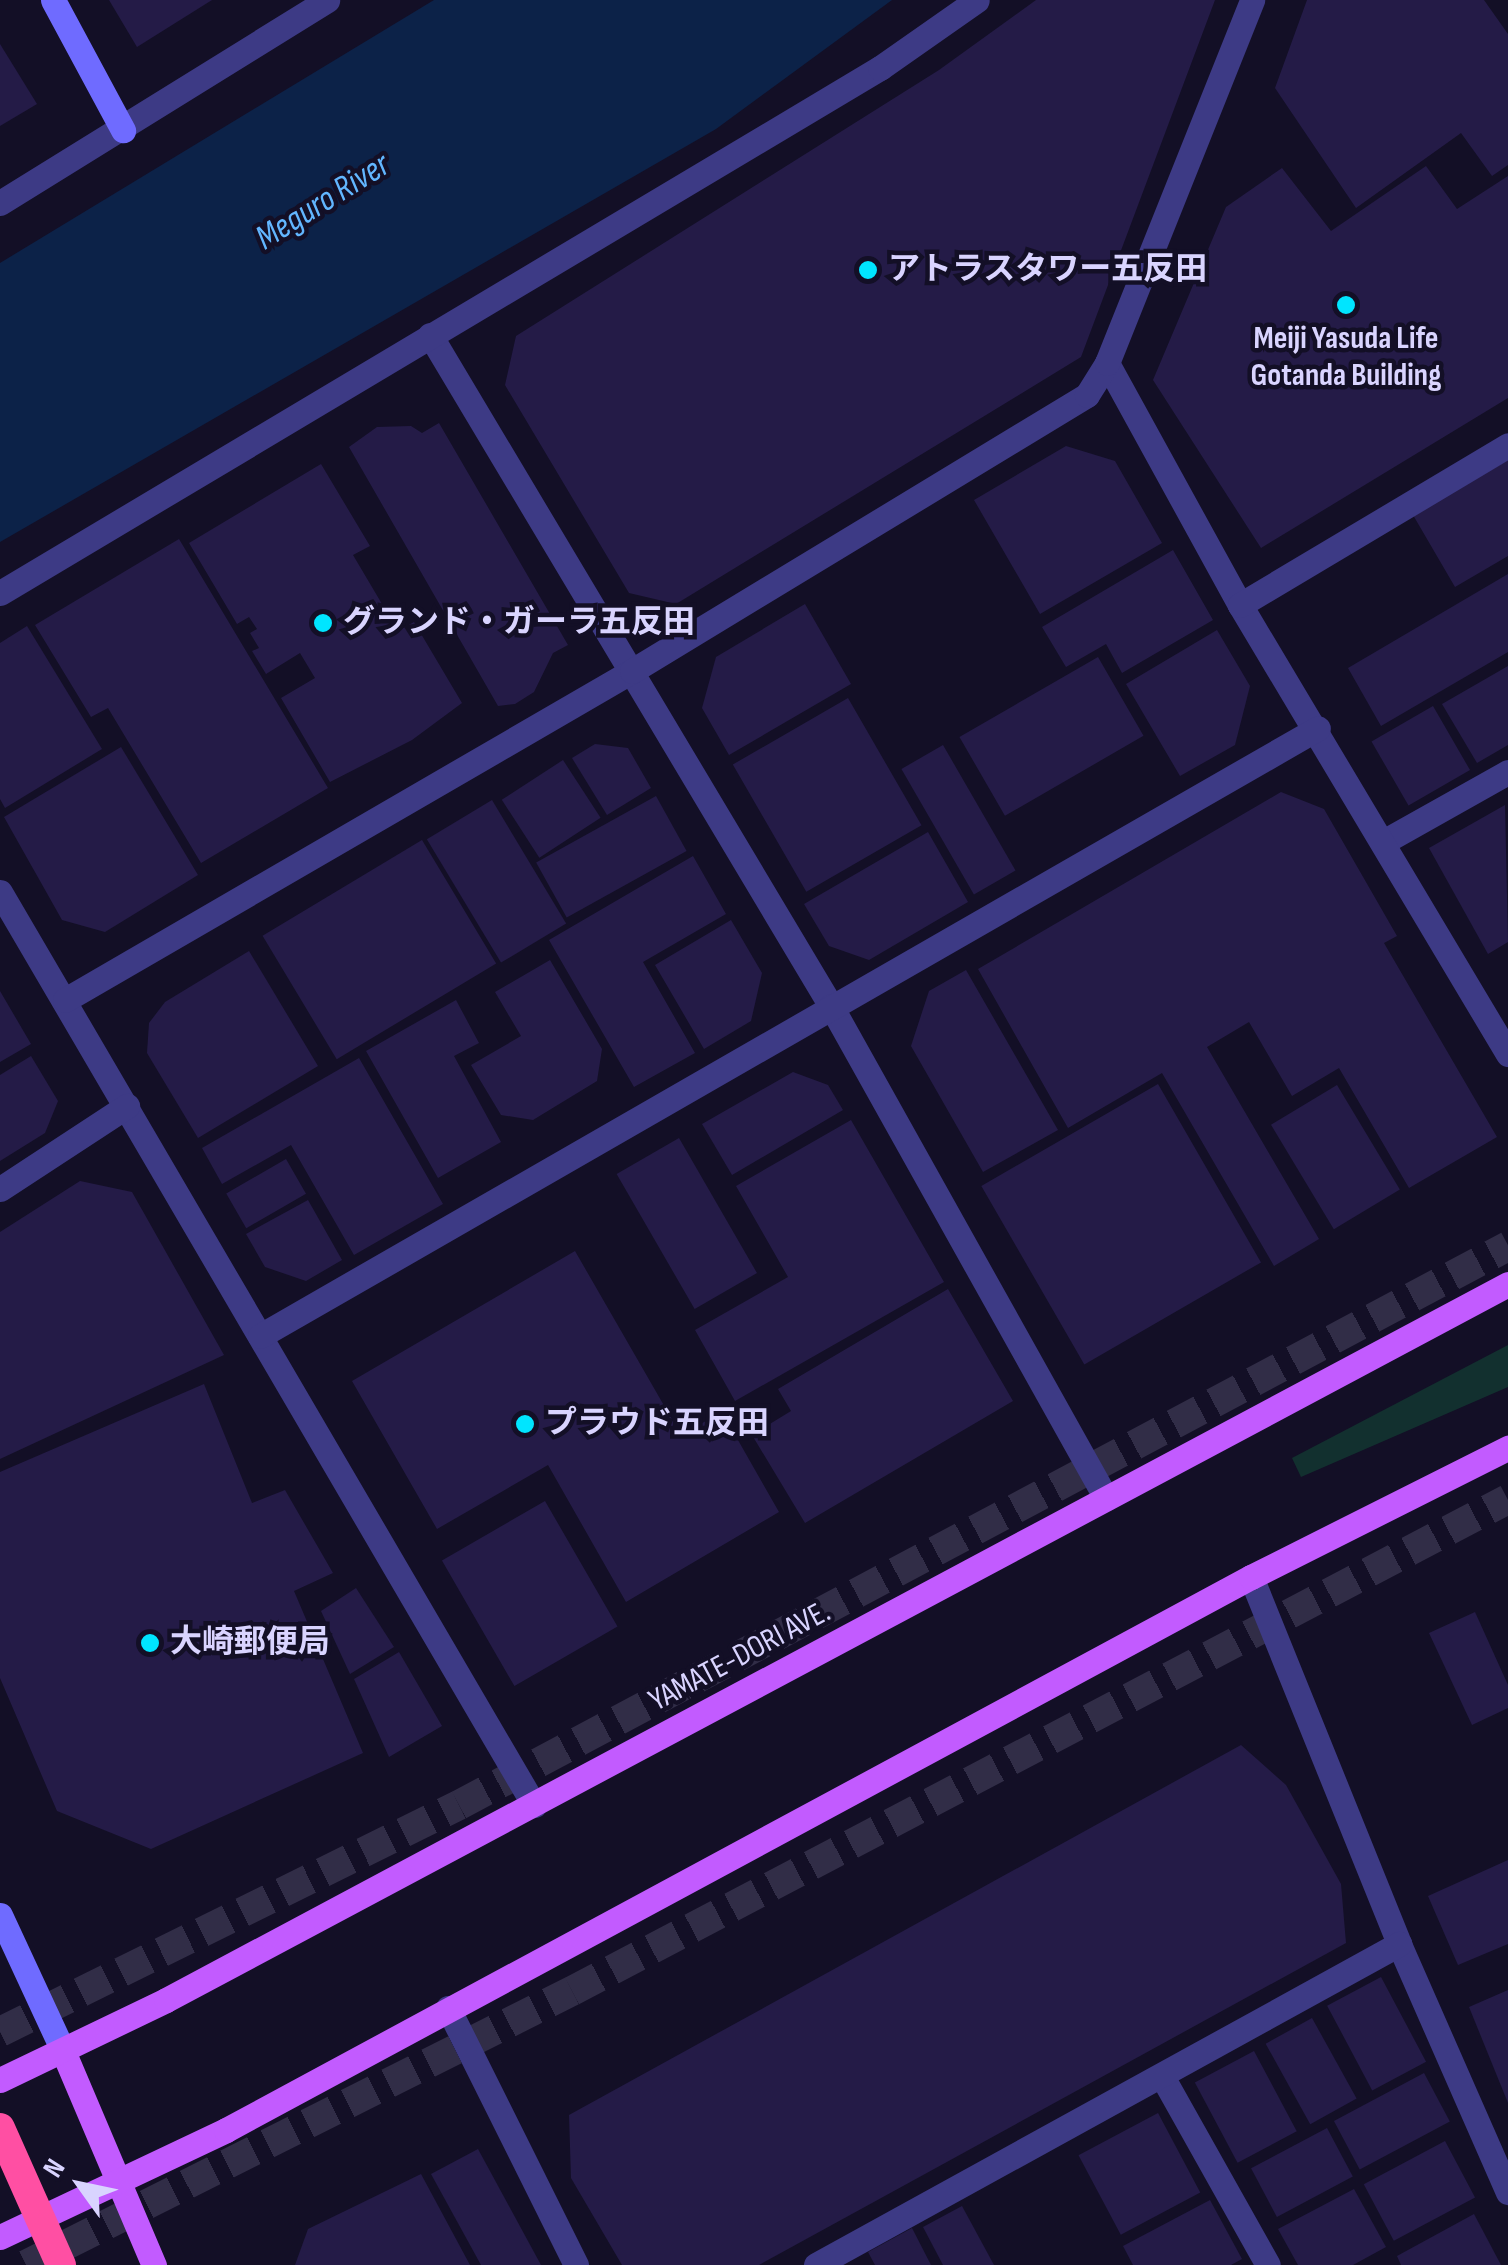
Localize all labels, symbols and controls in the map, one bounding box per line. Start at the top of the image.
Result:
water label: Meguro River [248,144,398,260]
place label: アトラスタワー五反田 [888,251,1208,289]
marker: アトラスタワー五反田 [857,259,879,281]
marker: Meiji Yasuda Life Gotanda Building [1335,294,1357,316]
place label: Meiji Yasuda Life Gotanda Building [1251,321,1441,396]
place label: グランド・ガーラ五反田 [343,604,695,642]
marker: グランド・ガーラ五反田 [312,612,334,634]
place label: プラウド五反田 [545,1405,769,1443]
marker: プラウド五反田 [514,1413,536,1435]
street label: YAMATE-DORI AVE. [643,1593,837,1721]
place label: 大崎郵便局 [170,1624,330,1662]
marker: 大崎郵便局 [139,1632,161,1654]
north arrow [30,2135,130,2235]
text: N [37,2153,72,2184]

